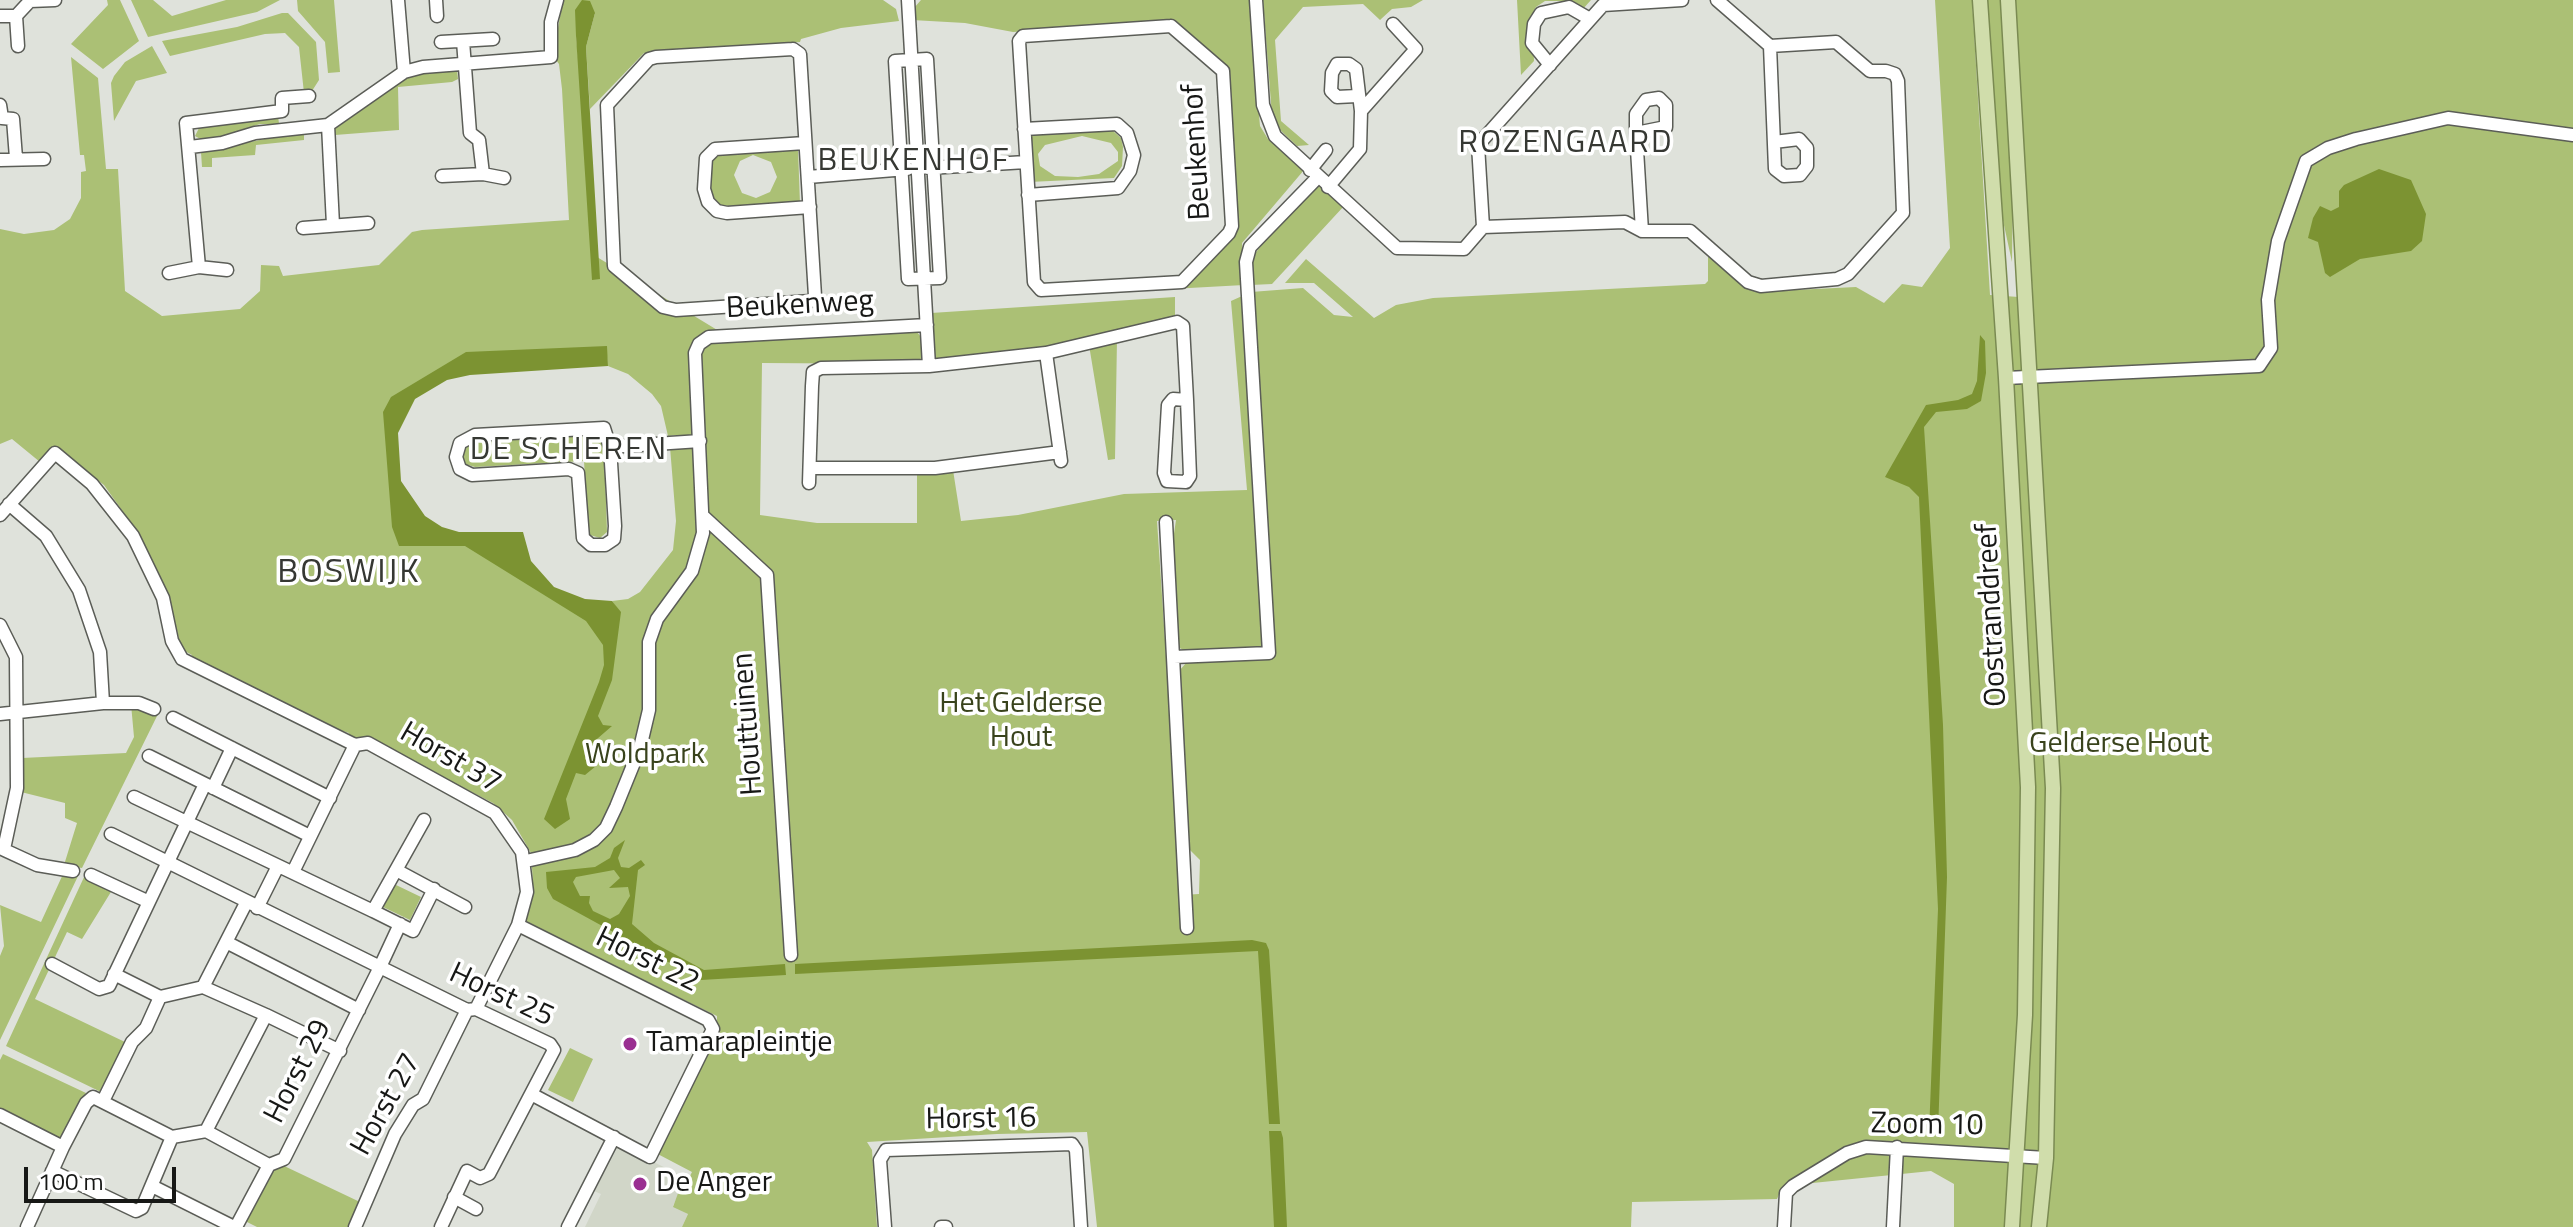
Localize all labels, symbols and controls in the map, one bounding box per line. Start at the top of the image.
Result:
street label: Beukenhof [1176,83,1220,221]
district label: ROZENGAARD [1458,125,1674,163]
district label: BEUKENHOF [817,143,1011,181]
street label: Beukenweg [725,284,875,328]
district label: DE SCHEREN [470,432,668,470]
street label: Oostranddreef [1970,522,2016,708]
district label: BOSWIJK [277,554,421,594]
street label: Houttuinen [726,652,772,796]
park label: Het Gelderse Hout [939,687,1103,758]
street label: Horst 37 [393,716,507,802]
park label: Gelderse Hout [2029,727,2209,763]
park label: Woldpark [585,738,705,774]
street label: Horst 22 [589,920,705,1002]
street label: Horst 25 [443,956,559,1036]
street label: Horst 29 [258,1014,340,1130]
place label: Tamarapleintje [646,1026,832,1062]
marker: Tamarapleintje [621,1035,639,1053]
street label: Horst 27 [344,1048,430,1162]
street label: Horst 16 [925,1101,1037,1139]
street label: Zoom 10 [1870,1107,1984,1145]
scale bar [28,1151,180,1201]
text: 100 m [38,1163,104,1199]
place label: De Anger [656,1166,772,1202]
marker: De Anger [631,1175,649,1193]

